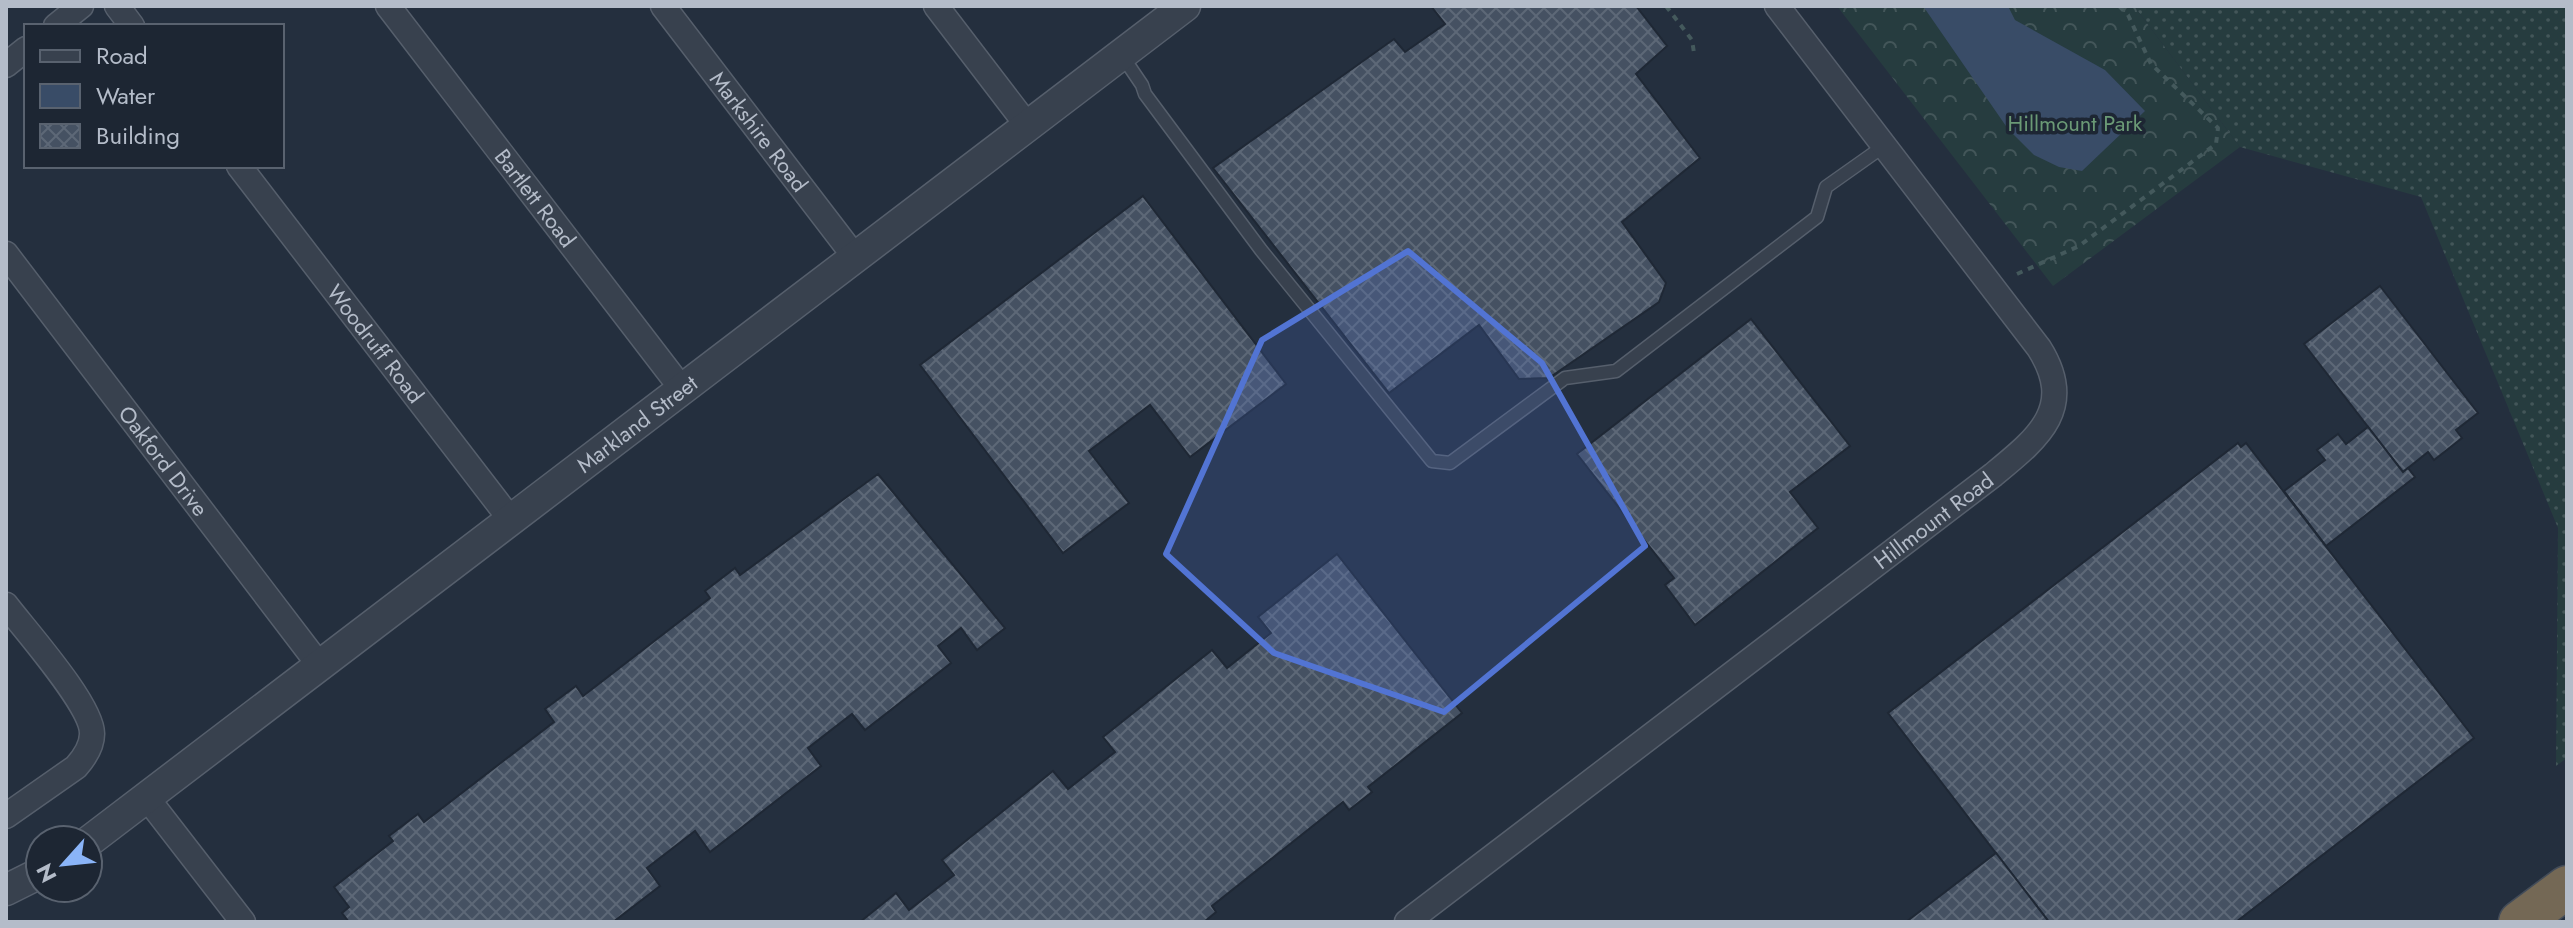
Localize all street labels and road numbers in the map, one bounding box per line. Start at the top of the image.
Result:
street label: Markshire Road [702,64,816,199]
street label: Bartlett Road [487,142,584,254]
street label: Woodruff Road [319,277,432,410]
street label: Markland Street [570,367,705,480]
street label: Oakford Drive [111,399,216,523]
street label: Hillmount Road [1867,464,2000,577]

